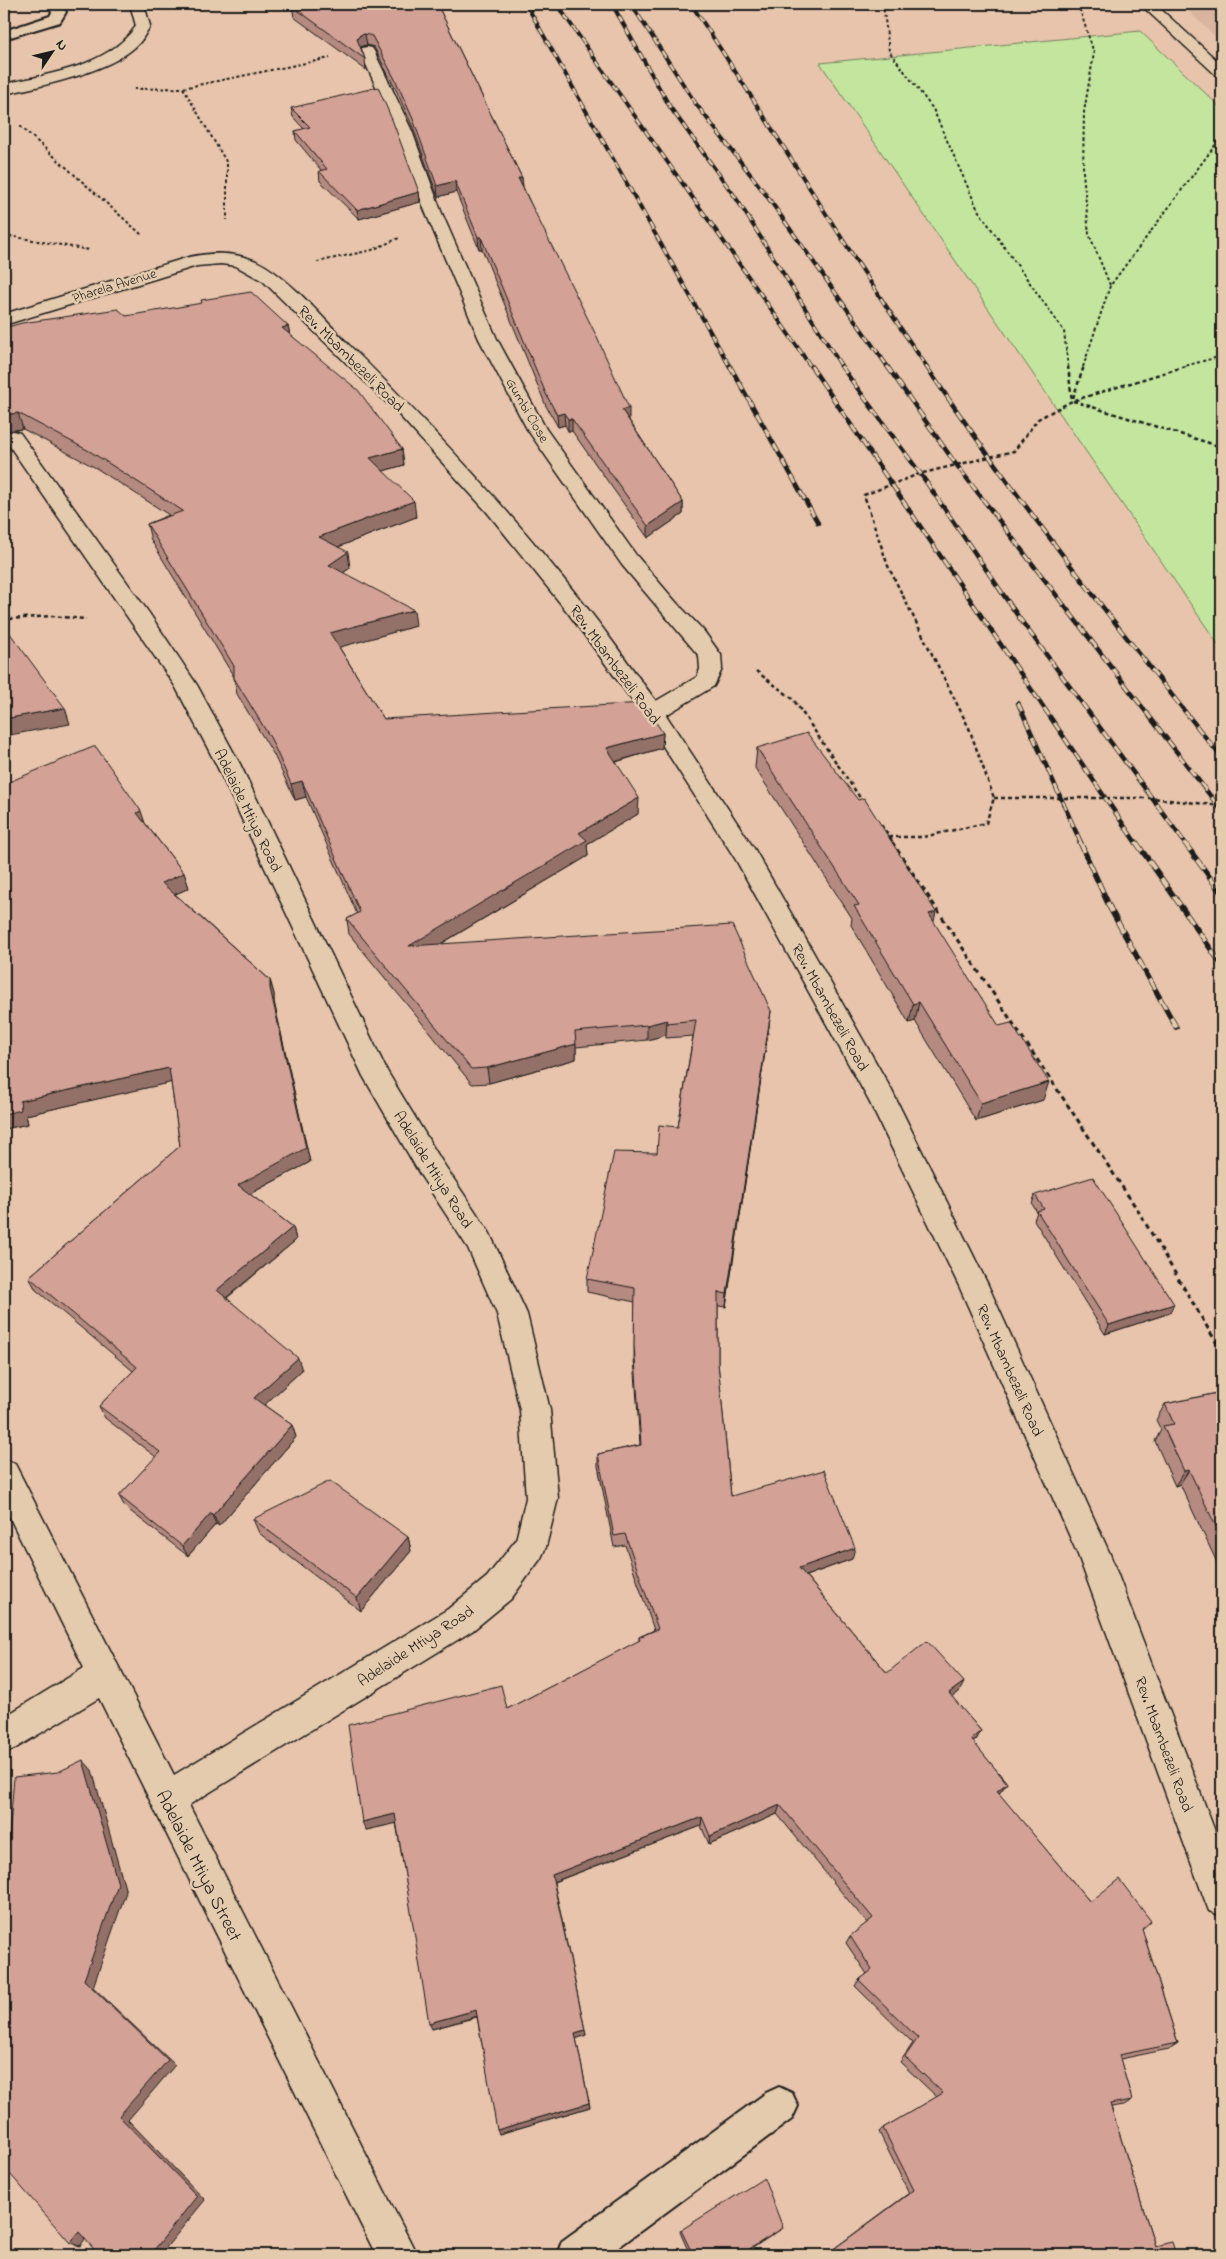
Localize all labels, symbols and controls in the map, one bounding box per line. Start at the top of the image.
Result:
north arrow [28,28,78,78]
text: N [50,36,73,55]
street label: Pharela Avenue [70,263,160,309]
street label: Rev. Mbambezeli Road [292,301,409,418]
street label: Gumbi Close [500,374,554,448]
street label: Rev. Mbambezeli Road [563,600,666,730]
street label: Adelaide Mtiya Road [207,745,288,877]
street label: Rev. Mbambezeli Road [784,940,874,1076]
street label: Adelaide Mtiya Road [386,1107,478,1234]
street label: Rev. Mbambezeli Road [969,1301,1049,1441]
street label: Adelaide Mtiya Road [353,1600,479,1693]
street label: Rev. Mbambezeli Road [1127,1674,1199,1816]
street label: Adelaide Mtiya Street [147,1786,248,1947]

